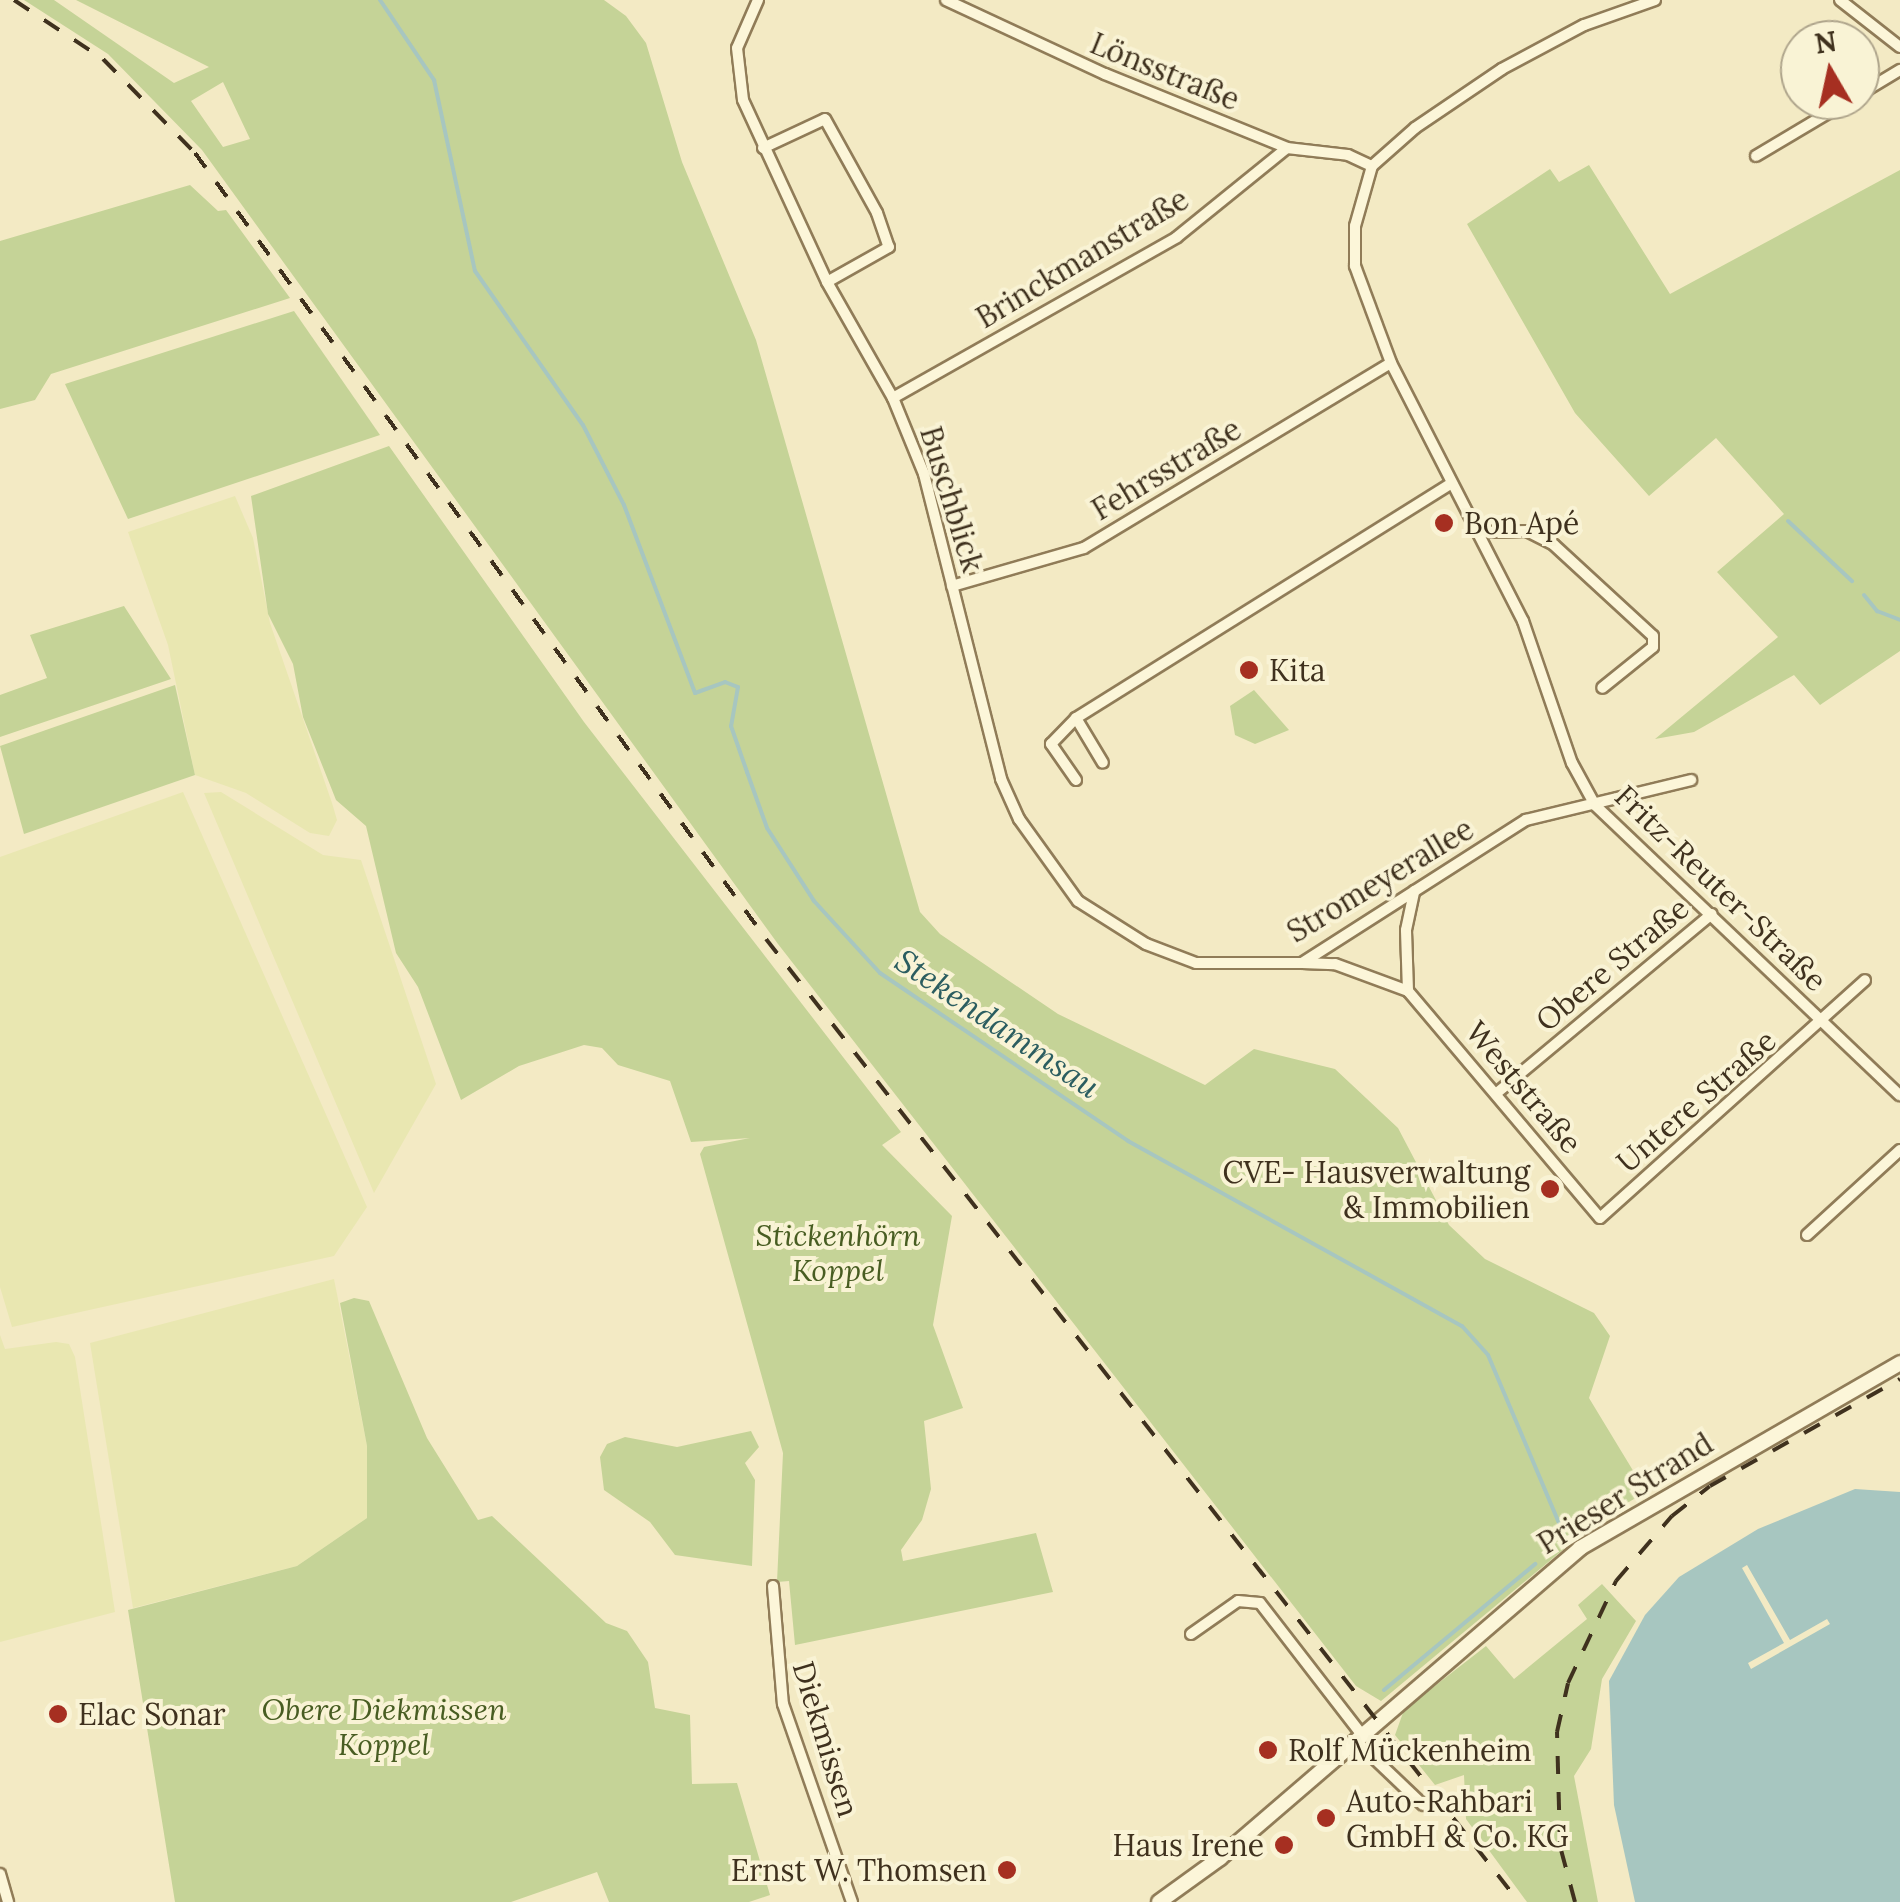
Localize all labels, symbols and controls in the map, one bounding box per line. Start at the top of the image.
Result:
north arrow [1780,20,1880,120]
text: N [1812,23,1839,62]
street label: Lönsstraße [1085,25,1245,117]
street label: Brinckmanstraße [969,180,1195,336]
street label: Fehrsstraße [1085,410,1247,528]
street label: Buschblick [913,422,991,576]
place label: Bon Apé [1464,505,1579,541]
marker: Bon Apé [1433,512,1455,534]
place label: Kita [1269,652,1325,688]
marker: Kita [1238,659,1260,681]
street label: Fritz-Reuter-Straße [1608,778,1834,998]
street label: Stromeyerallee [1281,810,1479,950]
street label: Obere Straße [1528,890,1696,1038]
water label: Stekendammsau [888,942,1106,1106]
street label: Weststraße [1459,1014,1589,1160]
street label: Untere Straße [1609,1022,1783,1180]
place label: CVE- Hausverwaltung & Immobilien [1222,1154,1530,1224]
marker: CVE- Hausverwaltung & Immobilien [1539,1178,1561,1200]
park label: Stickenhörn Koppel [756,1217,920,1288]
street label: Prieser Strand [1531,1425,1719,1561]
street label: Diekmissen [785,1657,867,1821]
park label: Obere Diekmissen Koppel [262,1691,506,1762]
place label: Elac Sonar [78,1696,225,1732]
marker: Elac Sonar [47,1703,69,1725]
place label: Rolf Mückenheim [1288,1732,1532,1768]
marker: Rolf Mückenheim [1257,1739,1279,1761]
place label: Auto-Rahbari GmbH & Co. KG [1346,1783,1569,1854]
marker: Auto-Rahbari GmbH & Co. KG [1315,1807,1337,1829]
place label: Haus Irene [1113,1827,1264,1863]
marker: Haus Irene [1273,1834,1295,1856]
place label: Ernst W. Thomsen [731,1852,987,1888]
marker: Ernst W. Thomsen [996,1859,1018,1881]

